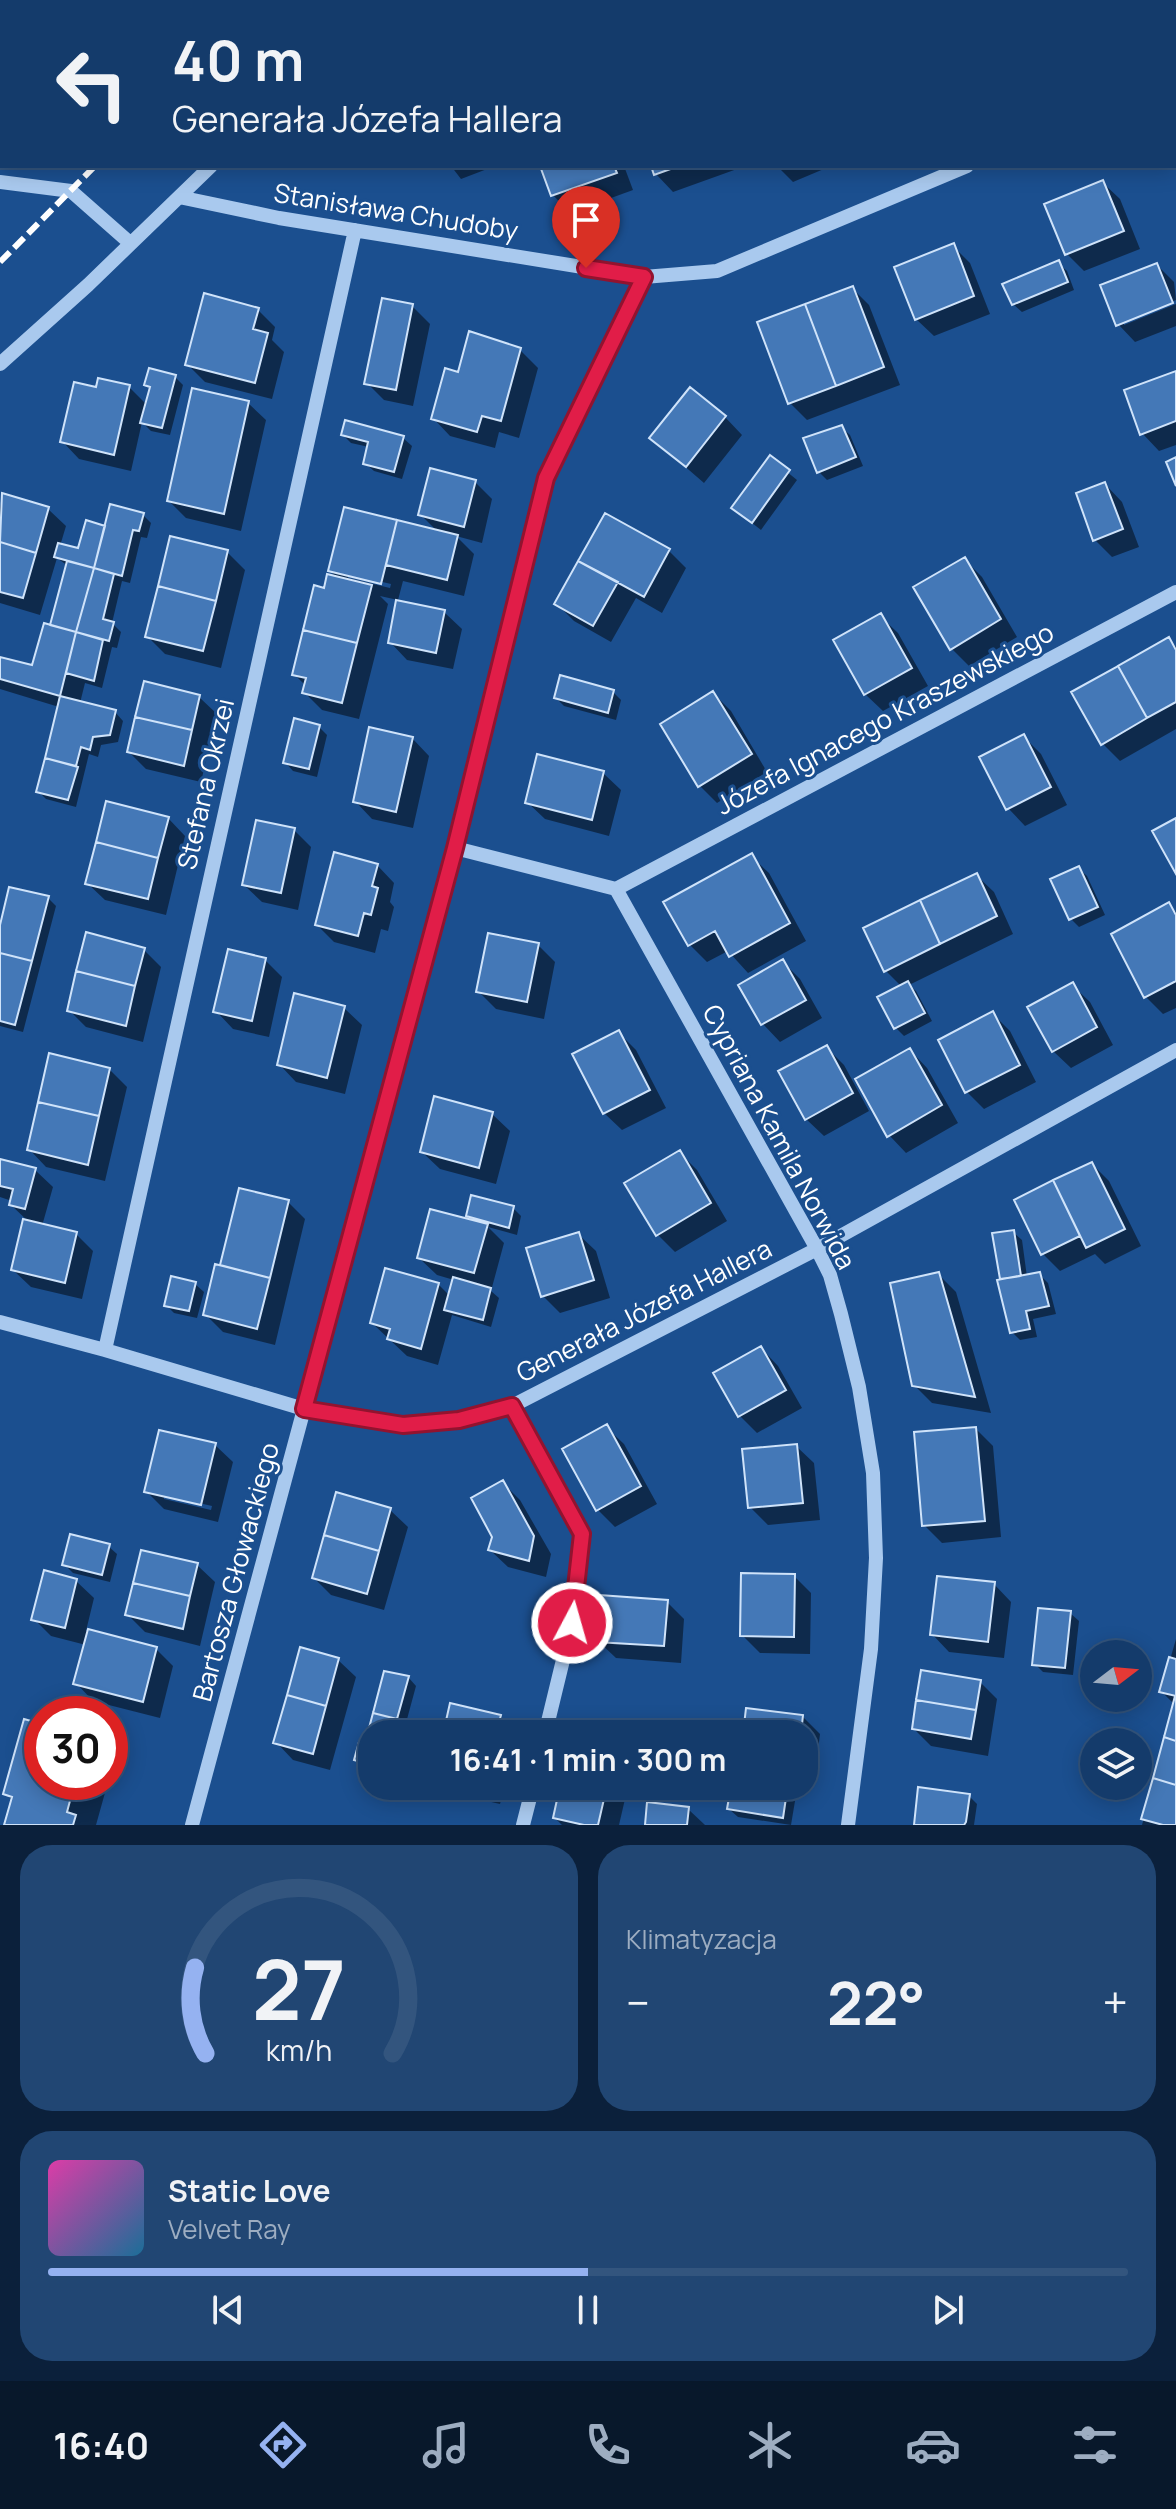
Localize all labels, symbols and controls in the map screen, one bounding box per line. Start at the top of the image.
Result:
text: 40 m [172,21,304,98]
icon: left [40,32,144,136]
text: Generała Józefa Hallera [172,94,563,143]
street label: Stanisława Chudoby [271,174,521,248]
pin [552,186,620,268]
icon: arrive [564,198,608,242]
street label: Józefa Ignacego Kraszewskiego [709,614,1060,823]
street label: Stefana Okrzei [168,695,242,873]
street label: Cypriana Kamila Norwida [695,998,865,1275]
street label: Generała Józefa Hallera [510,1230,777,1390]
street label: Bartosza Głowackiego [183,1438,287,1705]
position arrow [530,1581,614,1665]
north arrow [1080,1640,1152,1712]
map controls [1080,1640,1152,1800]
speed limit sign: 30 [24,1696,128,1800]
button: layers [1080,1728,1152,1800]
text: 16:41 · 1 min · 300 m [450,1739,726,1780]
text: Klimatyzacja [626,1921,777,1957]
text: 27 [252,1931,346,2045]
text: 22° [827,1961,925,2043]
text: − [626,1972,650,2032]
text: + [1103,1972,1128,2032]
text: km/h [266,2031,332,2070]
text: Static Love [168,2170,331,2211]
text: Velvet Ray [168,2211,291,2247]
icon: previous [206,2288,250,2332]
icon: pause [566,2288,610,2332]
icon: next [926,2288,970,2332]
icon: directions [255,2417,311,2473]
icon: music [418,2417,474,2473]
icon: phone [580,2417,636,2473]
icon: climate [742,2417,798,2473]
icon: car [905,2417,961,2473]
icon: filters [1067,2417,1123,2473]
text: 16:40 [53,2421,149,2470]

